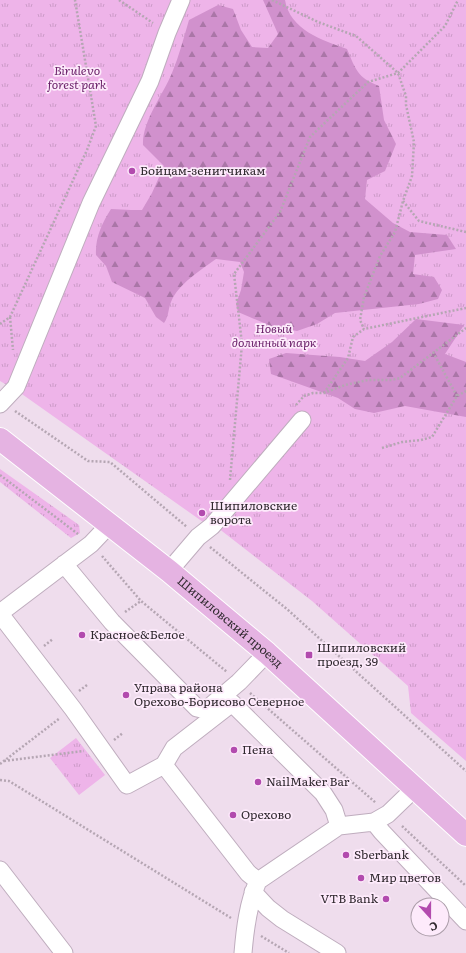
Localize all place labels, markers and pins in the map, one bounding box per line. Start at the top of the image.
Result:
place label: Бойцам-зенитчикам [140,161,265,179]
marker: Бойцам-зенитчикам [127,166,137,176]
place label: Шипиловские ворота [210,496,297,528]
marker: Шипиловские ворота [197,508,207,518]
place label: Красное&Белое [90,625,185,643]
marker: Красное&Белое [77,630,87,640]
place label: Шипиловский проезд, 39 [317,638,406,670]
marker: Шипиловский проезд, 39 [304,650,314,660]
place label: Управа района Орехово-Борисово Северное [134,678,304,710]
marker: Управа района Орехово-Борисово Северное [121,690,131,700]
place label: Пена [242,740,273,758]
marker: Пена [229,745,239,755]
place label: NailMaker Bar [266,772,350,790]
marker: NailMaker Bar [253,777,263,787]
place label: Орехово [241,805,291,823]
marker: Орехово [228,810,238,820]
place label: Sberbank [354,845,410,863]
marker: Sberbank [341,850,351,860]
place label: Мир цветов [369,868,441,886]
marker: Мир цветов [356,873,366,883]
place label: VTB Bank [320,889,379,907]
marker: VTB Bank [381,894,391,904]

